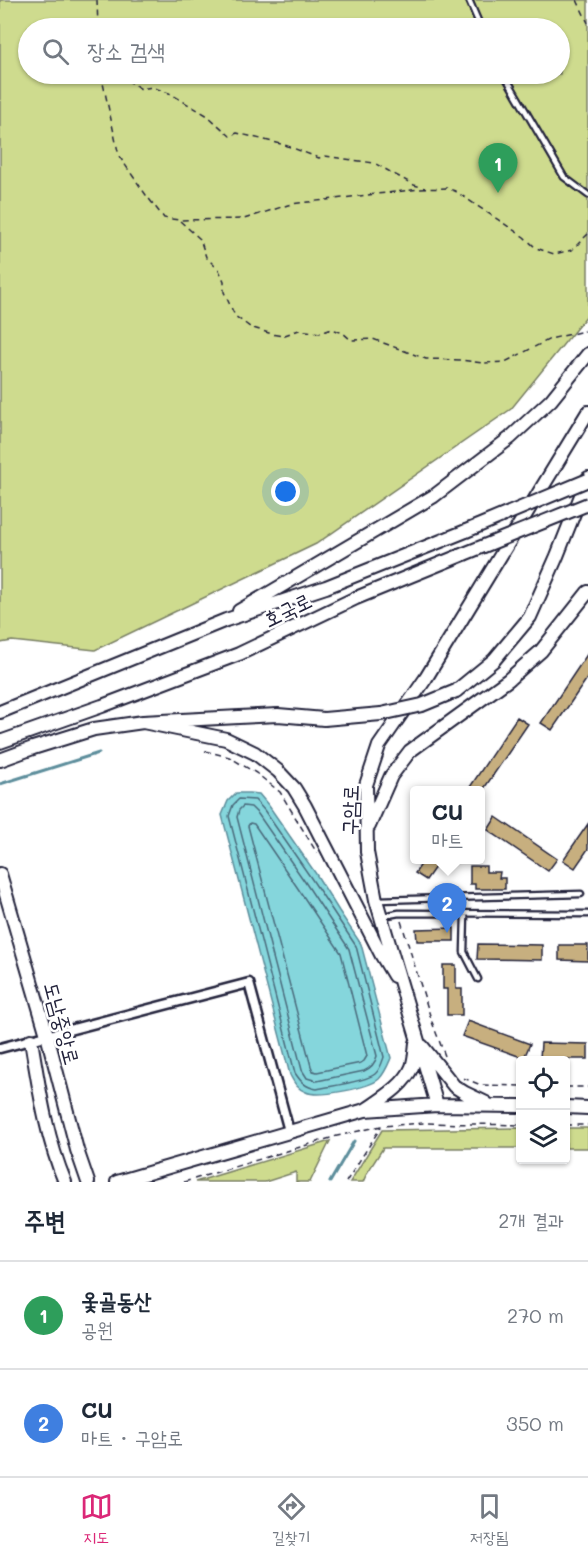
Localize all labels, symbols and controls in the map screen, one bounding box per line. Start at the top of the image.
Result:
search box [18,18,570,84]
icon: search [39,35,72,68]
text: 장소 검색 [87,36,165,65]
pin: 1 [478,144,518,193]
your location [271,477,300,506]
street label: 호국로 [258,586,316,632]
street label: 구암로 [335,784,363,836]
popup [410,786,485,864]
text: CU [431,797,463,826]
text: 마트 [431,826,464,852]
pin: 2 [428,884,466,933]
street label: 도남중앙로 [39,979,87,1067]
map controls [516,1056,570,1164]
button: locate [516,1056,570,1110]
button: layers [516,1110,570,1164]
text: 주변 [24,1203,66,1237]
text: 2개 결과 [498,1207,564,1233]
text: 옻골동산 [81,1286,152,1315]
text: 1 [39,1302,48,1328]
text: 270 m [507,1302,564,1328]
text: 공원 [81,1316,113,1342]
text: CU [81,1395,113,1424]
text: 2 [38,1410,49,1436]
text: 350 m [506,1410,564,1436]
text: 마트 · 구암로 [81,1424,183,1450]
tab: 지도 [80,1490,113,1548]
tab: 길찾기 [272,1490,311,1548]
tab: 저장됨 [470,1490,508,1548]

